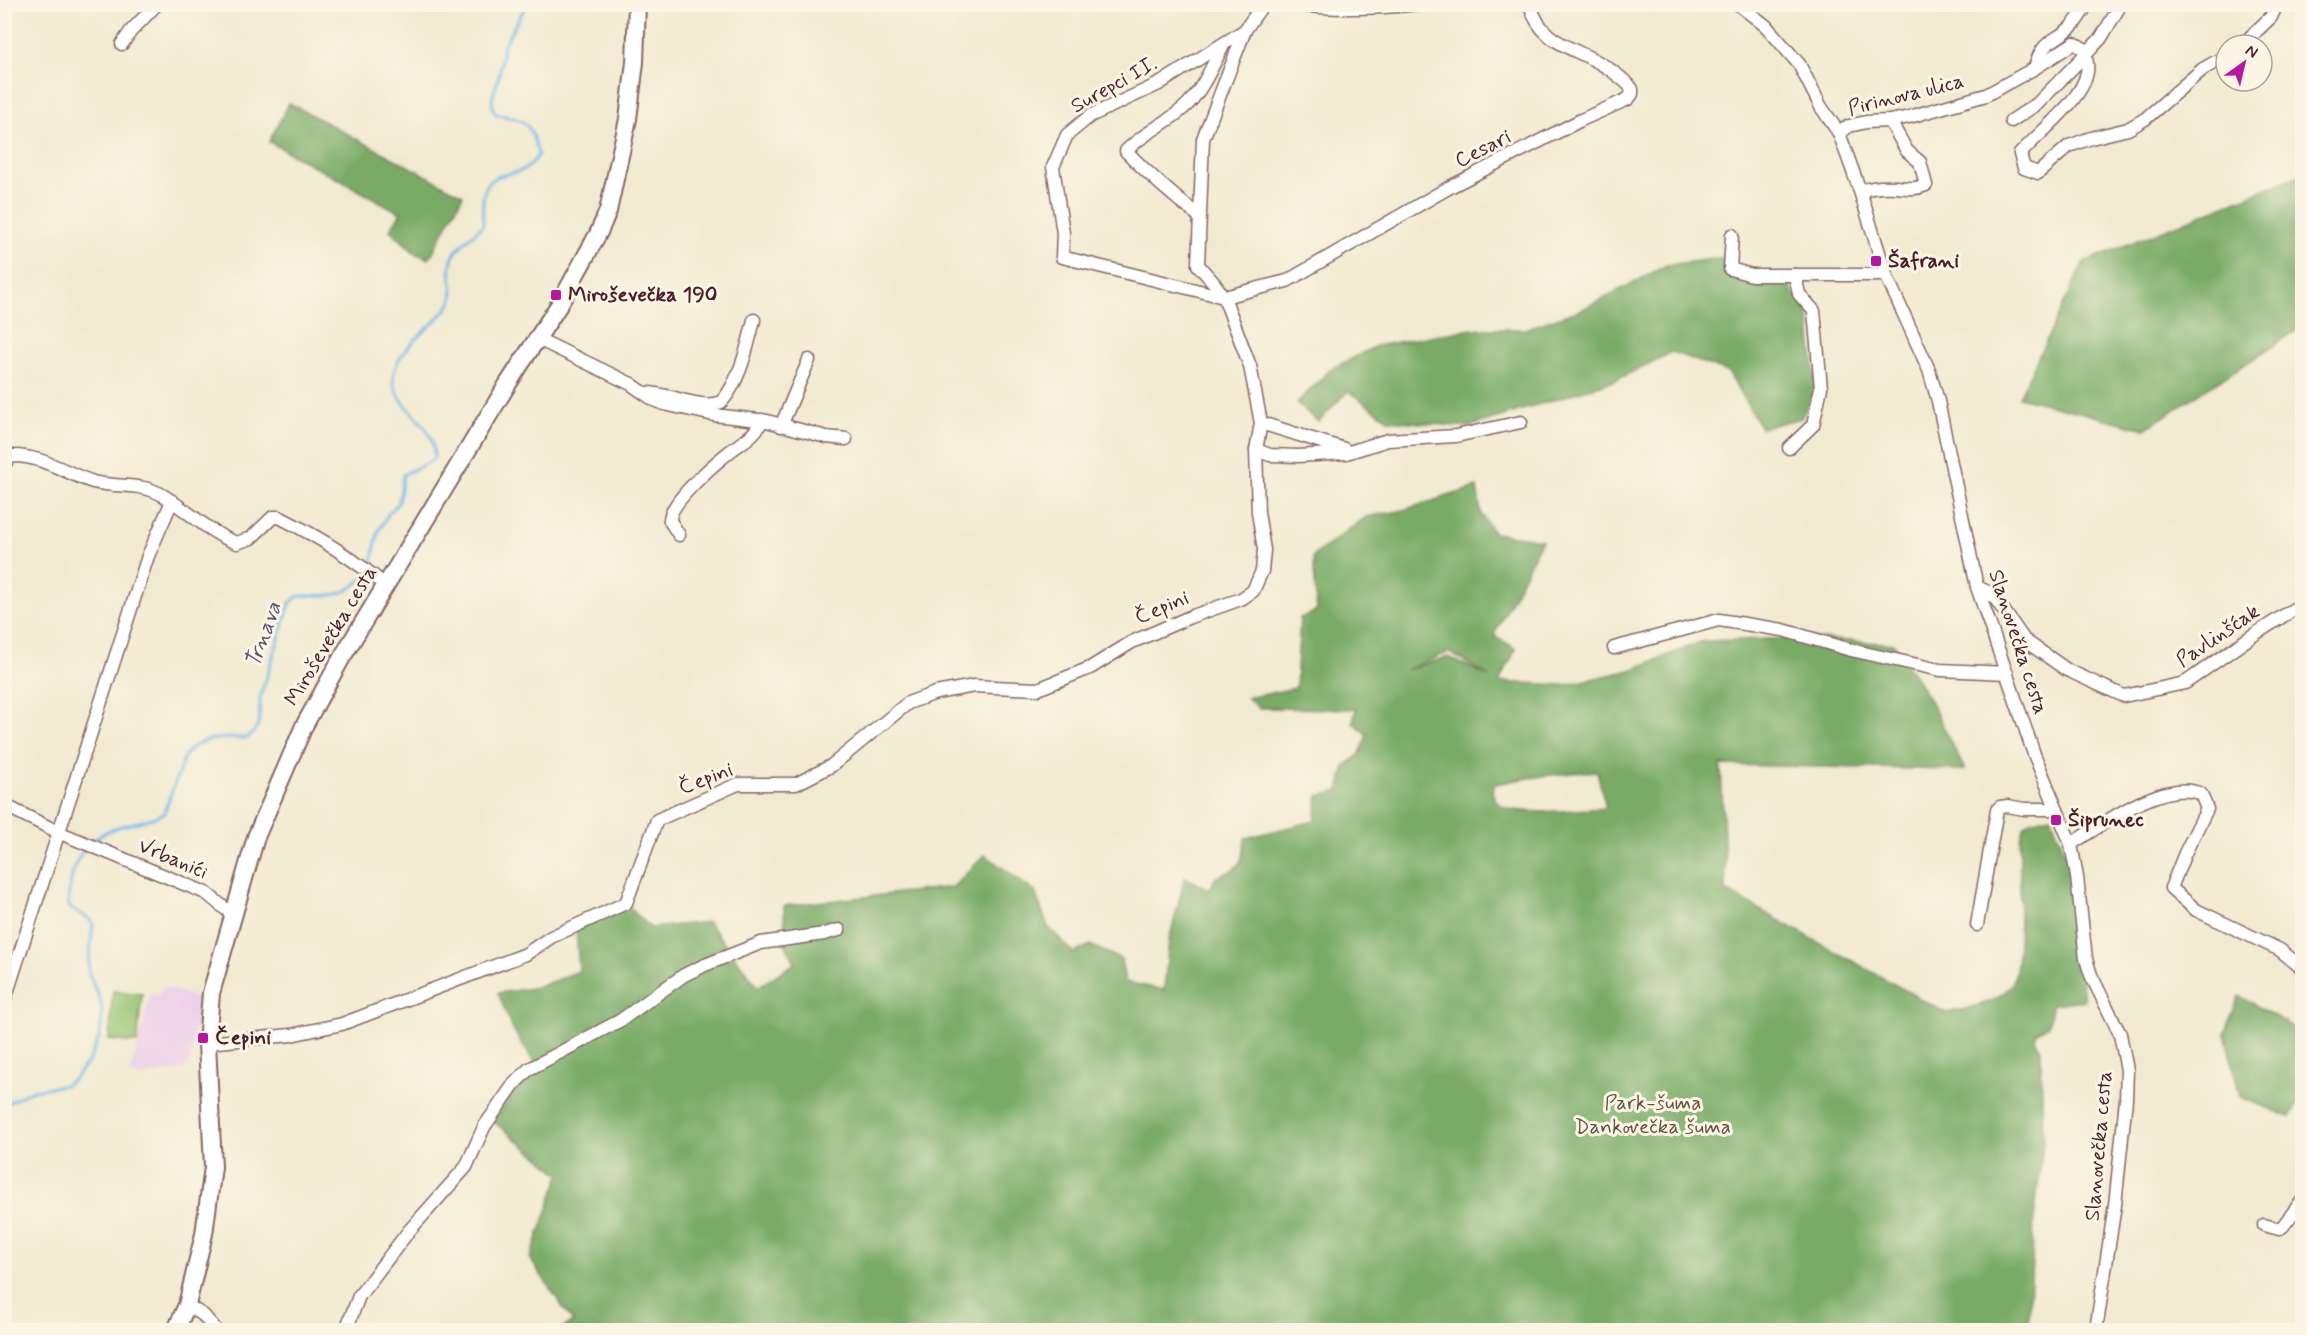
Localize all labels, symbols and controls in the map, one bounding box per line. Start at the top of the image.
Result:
north arrow [2214,33,2274,93]
text: N [2241,40,2262,63]
street label: Surepci II. [1066,50,1162,120]
street label: Pirinova ulica [1845,67,1967,123]
street label: Cesari [1450,123,1516,175]
place label: Šafrani [1888,247,1959,275]
marker: Šafrani [1869,254,1883,268]
place label: Miroševečka 190 [568,281,717,309]
marker: Miroševečka 190 [549,288,563,302]
street label: Miroševečka cesta [278,561,384,711]
street label: Slanovečka cesta [1981,566,2055,718]
street label: Čepini [1131,584,1193,632]
water label: Trnava [239,598,289,672]
street label: Pavlinšćak [2171,598,2266,674]
street label: Čepini [675,756,737,802]
place label: Šiprunec [2068,806,2144,834]
marker: Šiprunec [2049,813,2063,827]
street label: Vrbanići [134,832,212,886]
place label: Čepini [215,1024,271,1052]
marker: Čepini [196,1031,210,1045]
street label: Slanovečka cesta [2078,1070,2120,1222]
park label: Park-šuma Dankovečka šuma [1575,1089,1731,1141]

